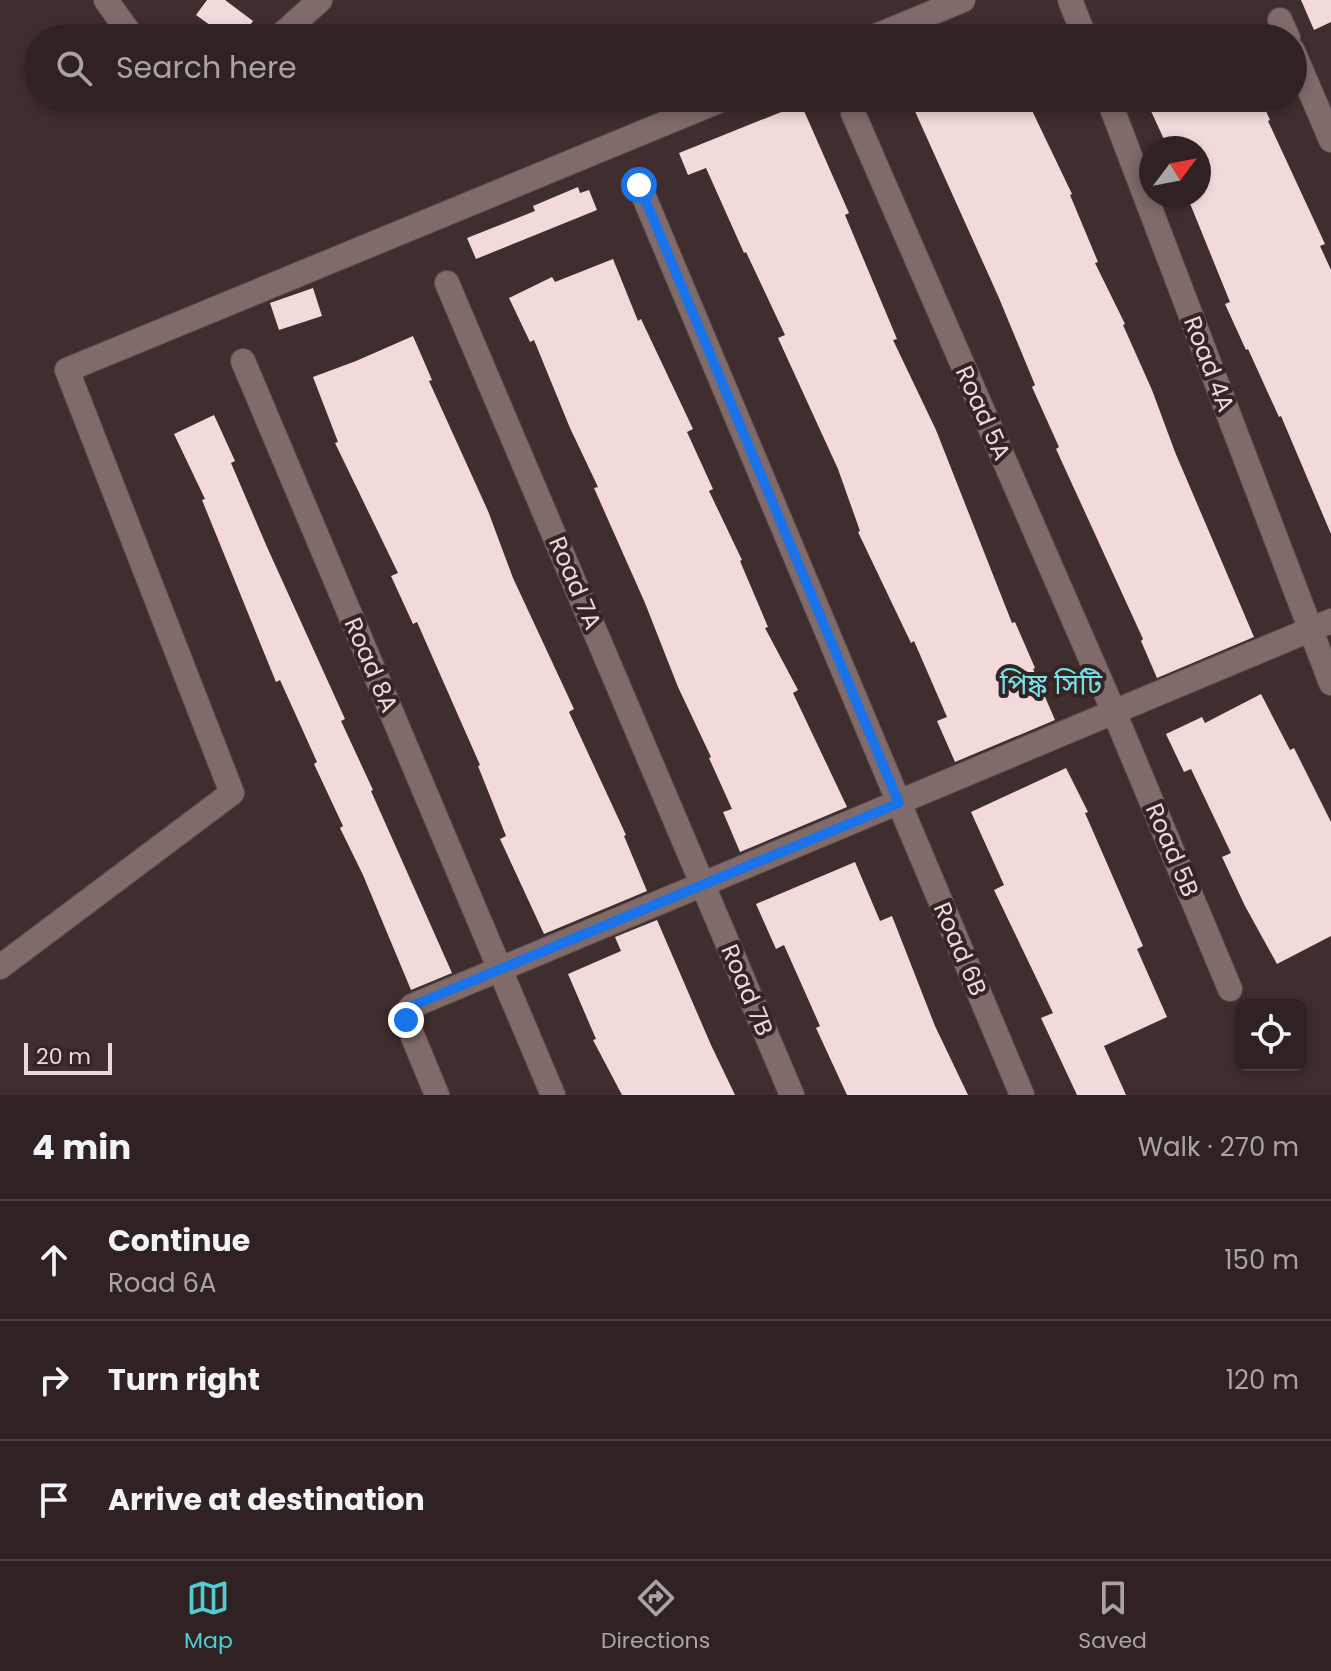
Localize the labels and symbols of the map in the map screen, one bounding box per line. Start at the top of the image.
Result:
north arrow [1139,136,1211,208]
route start [621,167,657,203]
street label: Road 4A [1176,311,1243,416]
street label: Road 5A [948,360,1019,465]
street label: Road 7A [541,531,610,634]
street label: Road 8A [337,612,406,717]
district label: পিঙ্ক সিটি [999,665,1103,704]
street label: Road 5B [1138,798,1207,902]
street label: Road 6B [926,897,995,1001]
street label: Road 7B [713,939,782,1041]
route end [388,1002,424,1038]
scale bar [24,1039,112,1075]

